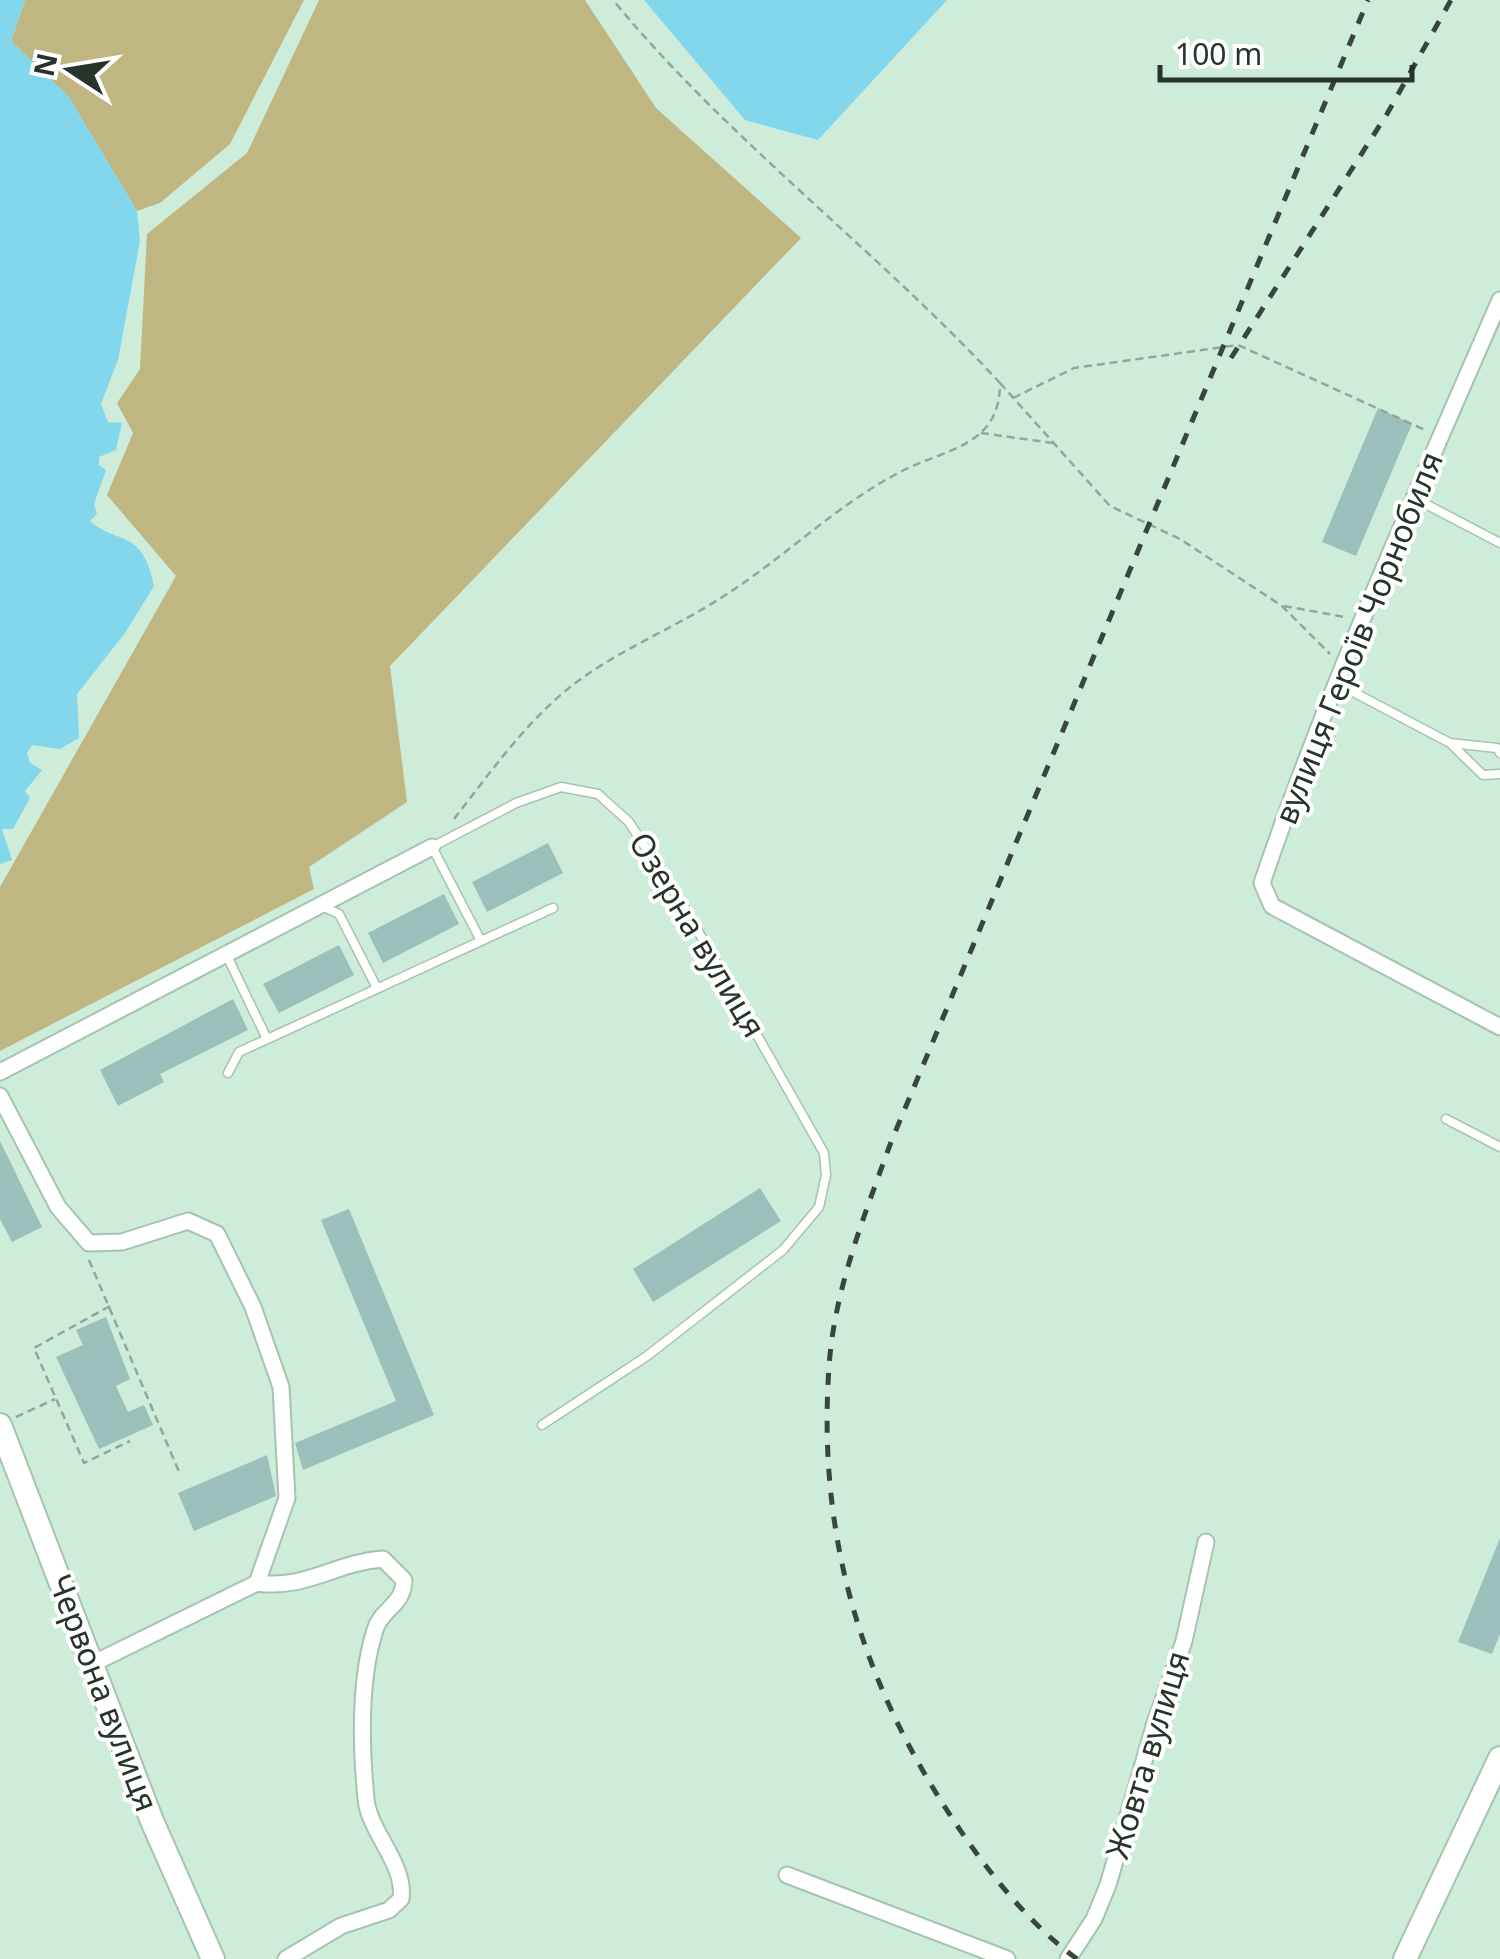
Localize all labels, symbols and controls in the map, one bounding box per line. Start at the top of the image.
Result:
north arrow [20,20,120,120]
scale bar [1160,20,1412,82]
text: 100 m [1175,33,1262,74]
text: N [24,50,66,80]
street label: вулиця Героїв Чорнобиля [1263,445,1452,830]
street label: Озерна вулиця [620,824,776,1045]
street label: Червона вулиця [39,1568,169,1817]
street label: Жовта вулиця [1095,1645,1199,1864]

